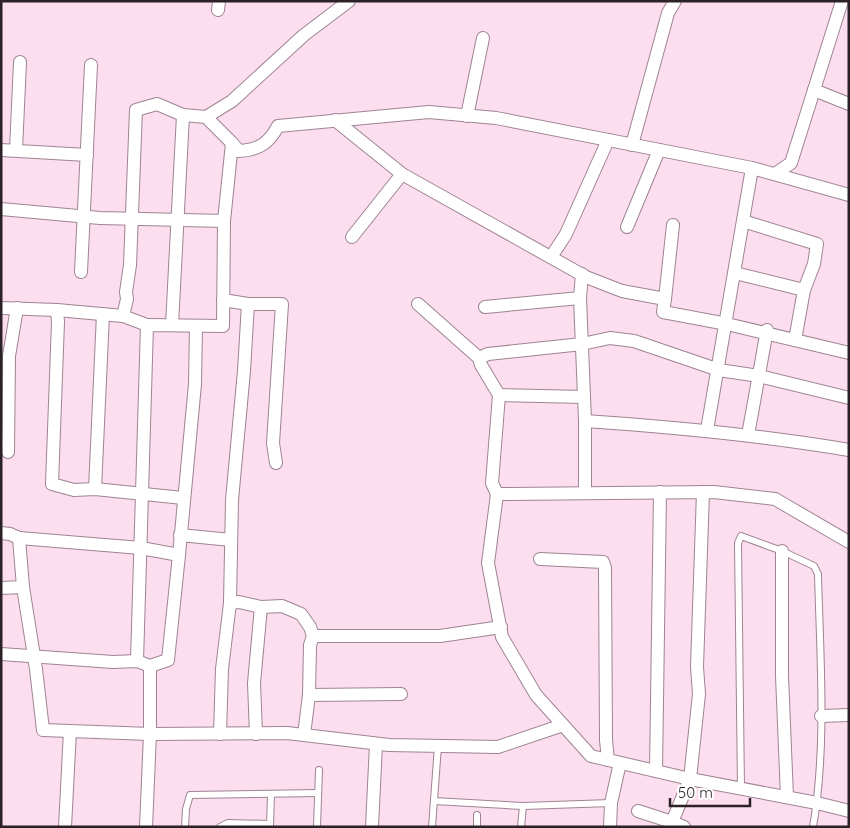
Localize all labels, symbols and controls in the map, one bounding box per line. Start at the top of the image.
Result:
scale bar [670,776,750,808]
text: 50 m [678,783,713,802]

